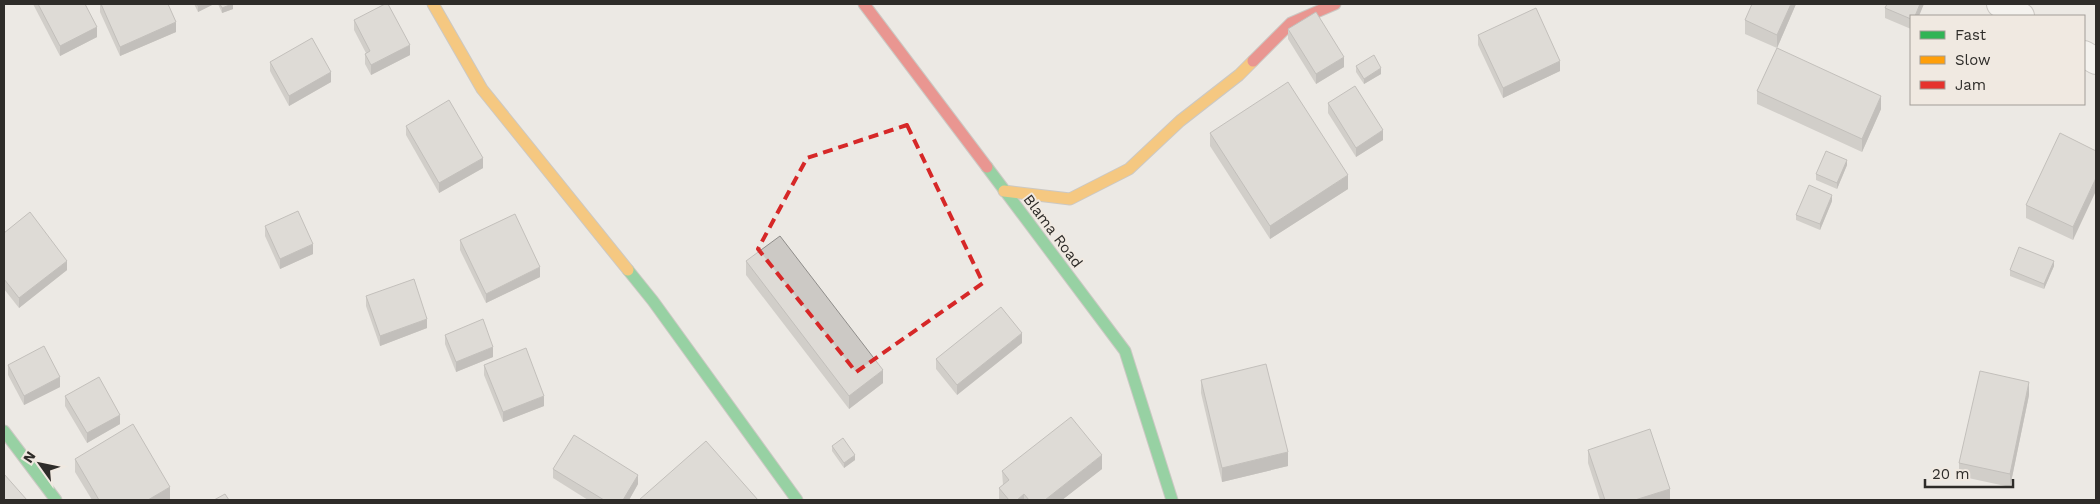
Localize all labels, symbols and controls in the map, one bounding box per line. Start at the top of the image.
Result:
legend [1910,15,2085,105]
text: Fast [1955,26,1987,44]
text: Slow [1955,51,1991,69]
text: Jam [1955,76,1986,94]
street label: Blama Road [1020,191,1086,271]
north arrow [15,439,65,489]
text: N [20,448,39,466]
scale bar [1925,456,2012,488]
text: 20 m [1932,465,1970,483]

